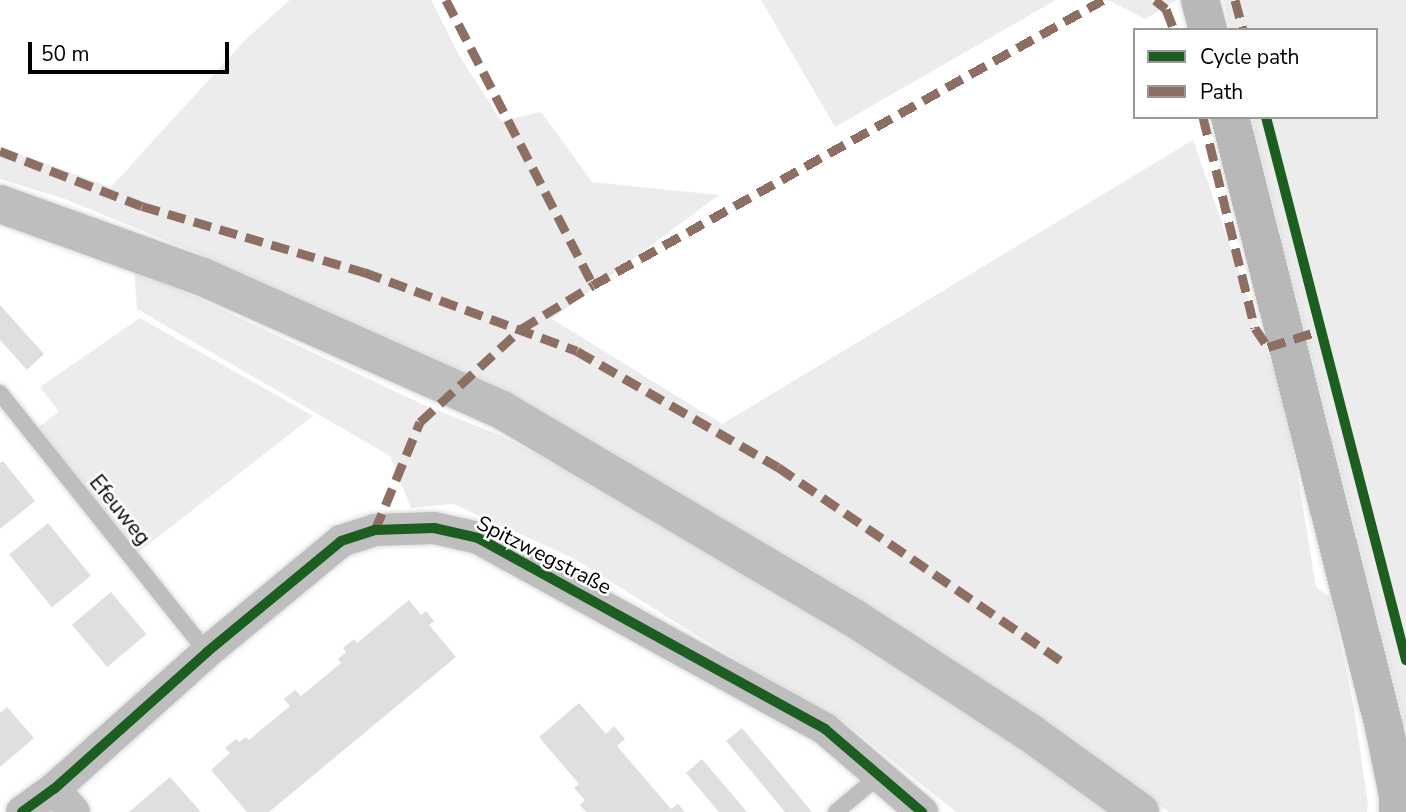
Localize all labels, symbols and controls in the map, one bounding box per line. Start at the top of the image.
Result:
scale bar [32,28,233,72]
legend [1133,28,1378,119]
text: 50 m [41,40,90,68]
text: Cycle path [1200,43,1299,71]
text: Path [1200,78,1243,106]
street label: Efeuweg [84,470,156,550]
street label: Spitzwegstraße [472,510,616,600]

